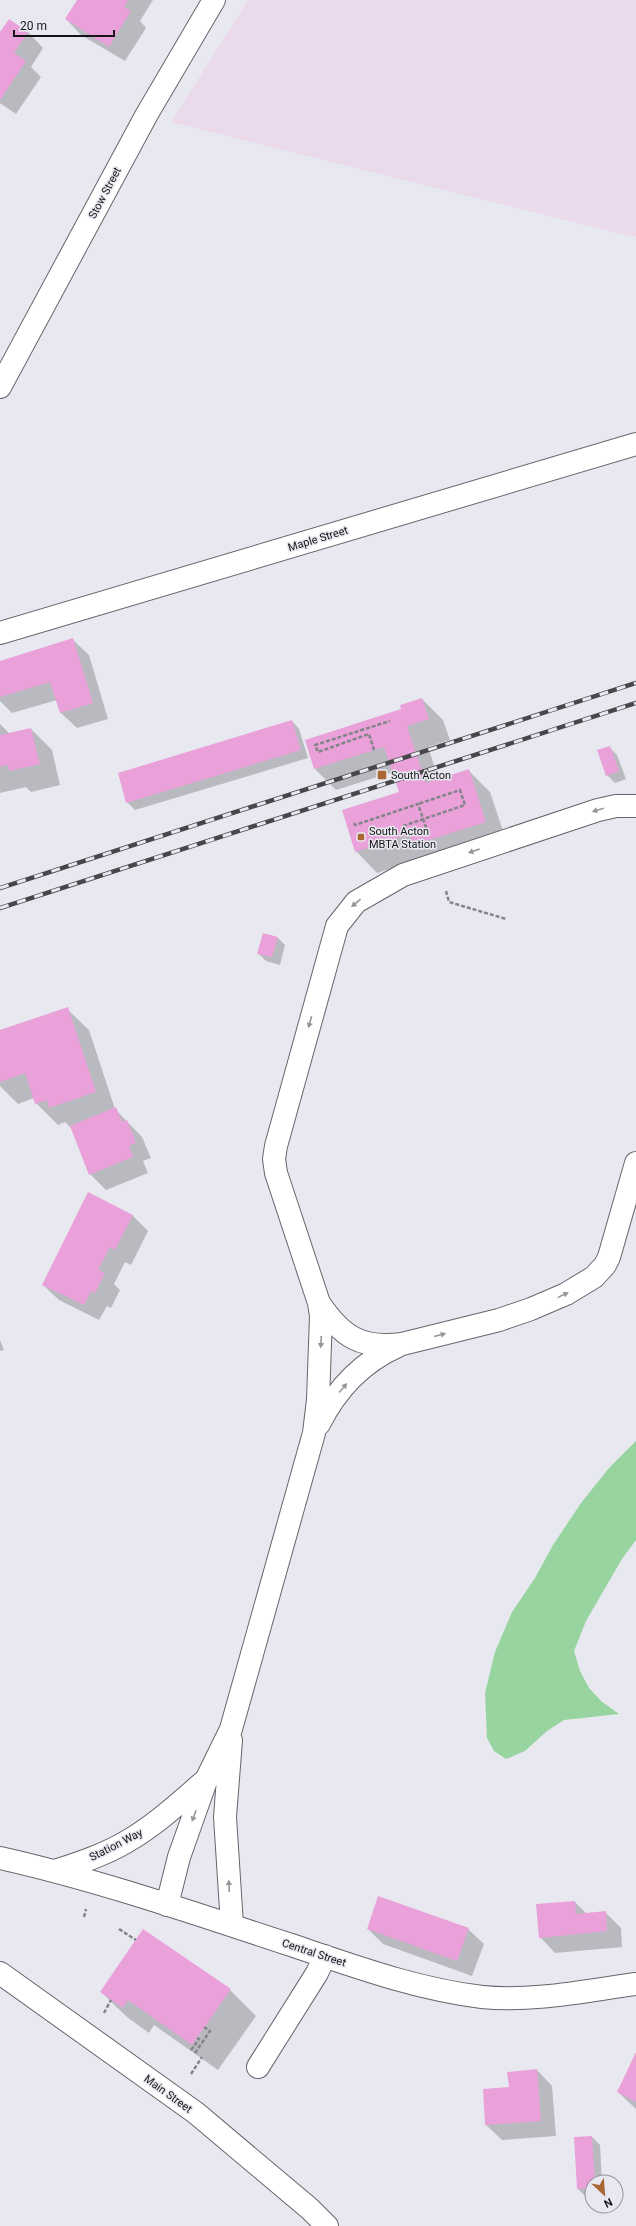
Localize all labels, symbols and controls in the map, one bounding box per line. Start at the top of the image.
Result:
scale bar [14,12,114,38]
text: 20 m [20,19,47,33]
street label: Stow Street [86,165,124,221]
street label: Maple Street [286,524,350,554]
marker: South Acton [376,769,388,781]
place label: South Acton [391,769,451,782]
one-way arrow [591,808,604,814]
place label: South Acton MBTA Station [369,825,436,851]
marker: South Acton MBTA Station [356,832,366,842]
one-way arrow [468,848,480,854]
one-way arrow [350,898,361,907]
one-way arrow [306,1016,312,1028]
one-way arrow [558,1292,569,1298]
one-way arrow [434,1332,446,1338]
one-way arrow [318,1336,325,1348]
one-way arrow [338,1383,347,1393]
one-way arrow [191,1810,197,1822]
street label: Station Way [87,1826,146,1864]
one-way arrow [226,1879,232,1892]
street label: Central Street [280,1937,348,1970]
street label: Main Street [141,2072,195,2116]
north arrow [584,2174,624,2214]
text: N [602,2195,615,2210]

